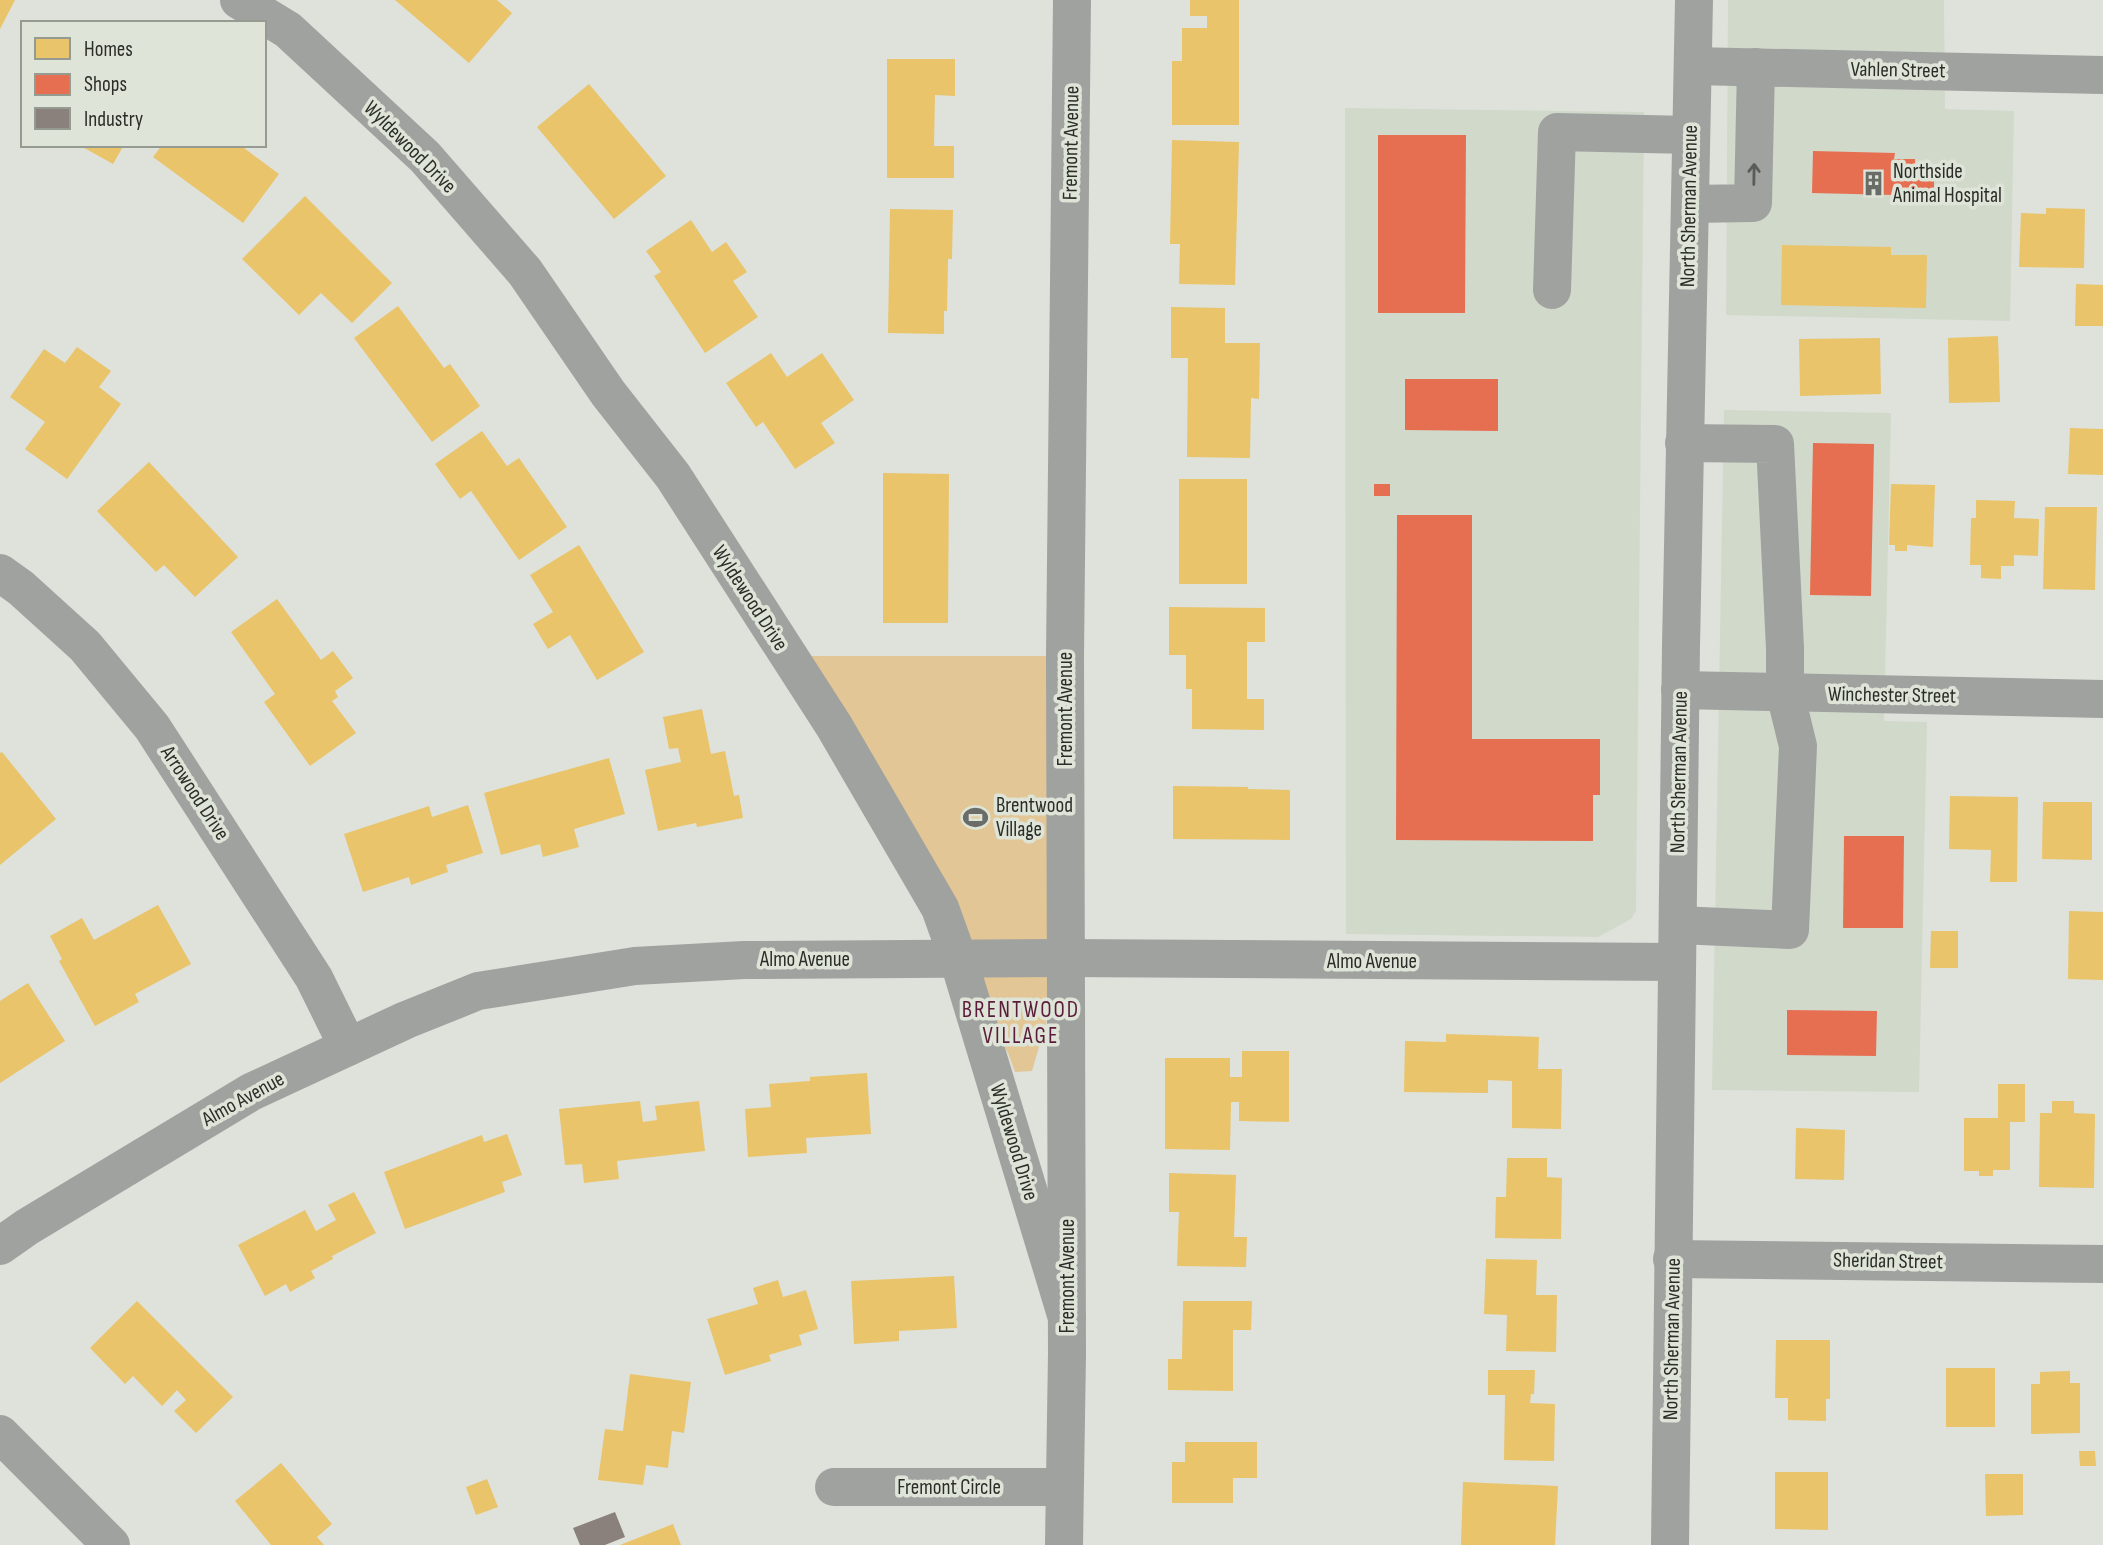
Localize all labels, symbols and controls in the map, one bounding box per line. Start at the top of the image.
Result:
legend [21,21,266,147]
text: Homes [84,37,133,62]
street label: Vahlen Street [1850,57,1946,83]
text: Shops [84,72,127,97]
street label: Fremont Avenue [1058,86,1084,200]
street label: Wyldewood Drive [359,96,461,198]
text: Industry [84,107,143,132]
street label: North Sherman Avenue [1675,125,1703,287]
place label: Northside Animal Hospital [1892,159,2002,208]
one-way arrow [1747,162,1761,185]
building icon: Northside Animal Hospital [1859,169,1887,197]
street label: Wyldewood Drive [707,541,793,655]
street label: Fremont Avenue [1053,652,1078,766]
street label: Winchester Street [1828,681,1956,709]
street label: North Sherman Avenue [1665,691,1693,853]
street label: Arrowood Drive [155,740,235,845]
place label: Brentwood Village [996,793,1073,842]
sports icon: Brentwood Village [962,803,990,831]
street label: Almo Avenue [759,947,850,972]
street label: Almo Avenue [1326,949,1417,974]
district label: BRENTWOOD VILLAGE [962,996,1080,1050]
street label: Almo Avenue [197,1066,288,1132]
street label: Wyldewood Drive [984,1081,1044,1203]
street label: Fremont Avenue [1055,1219,1080,1333]
street label: Sheridan Street [1833,1248,1943,1274]
street label: North Sherman Avenue [1658,1258,1686,1420]
street label: Fremont Circle [897,1475,1001,1500]

